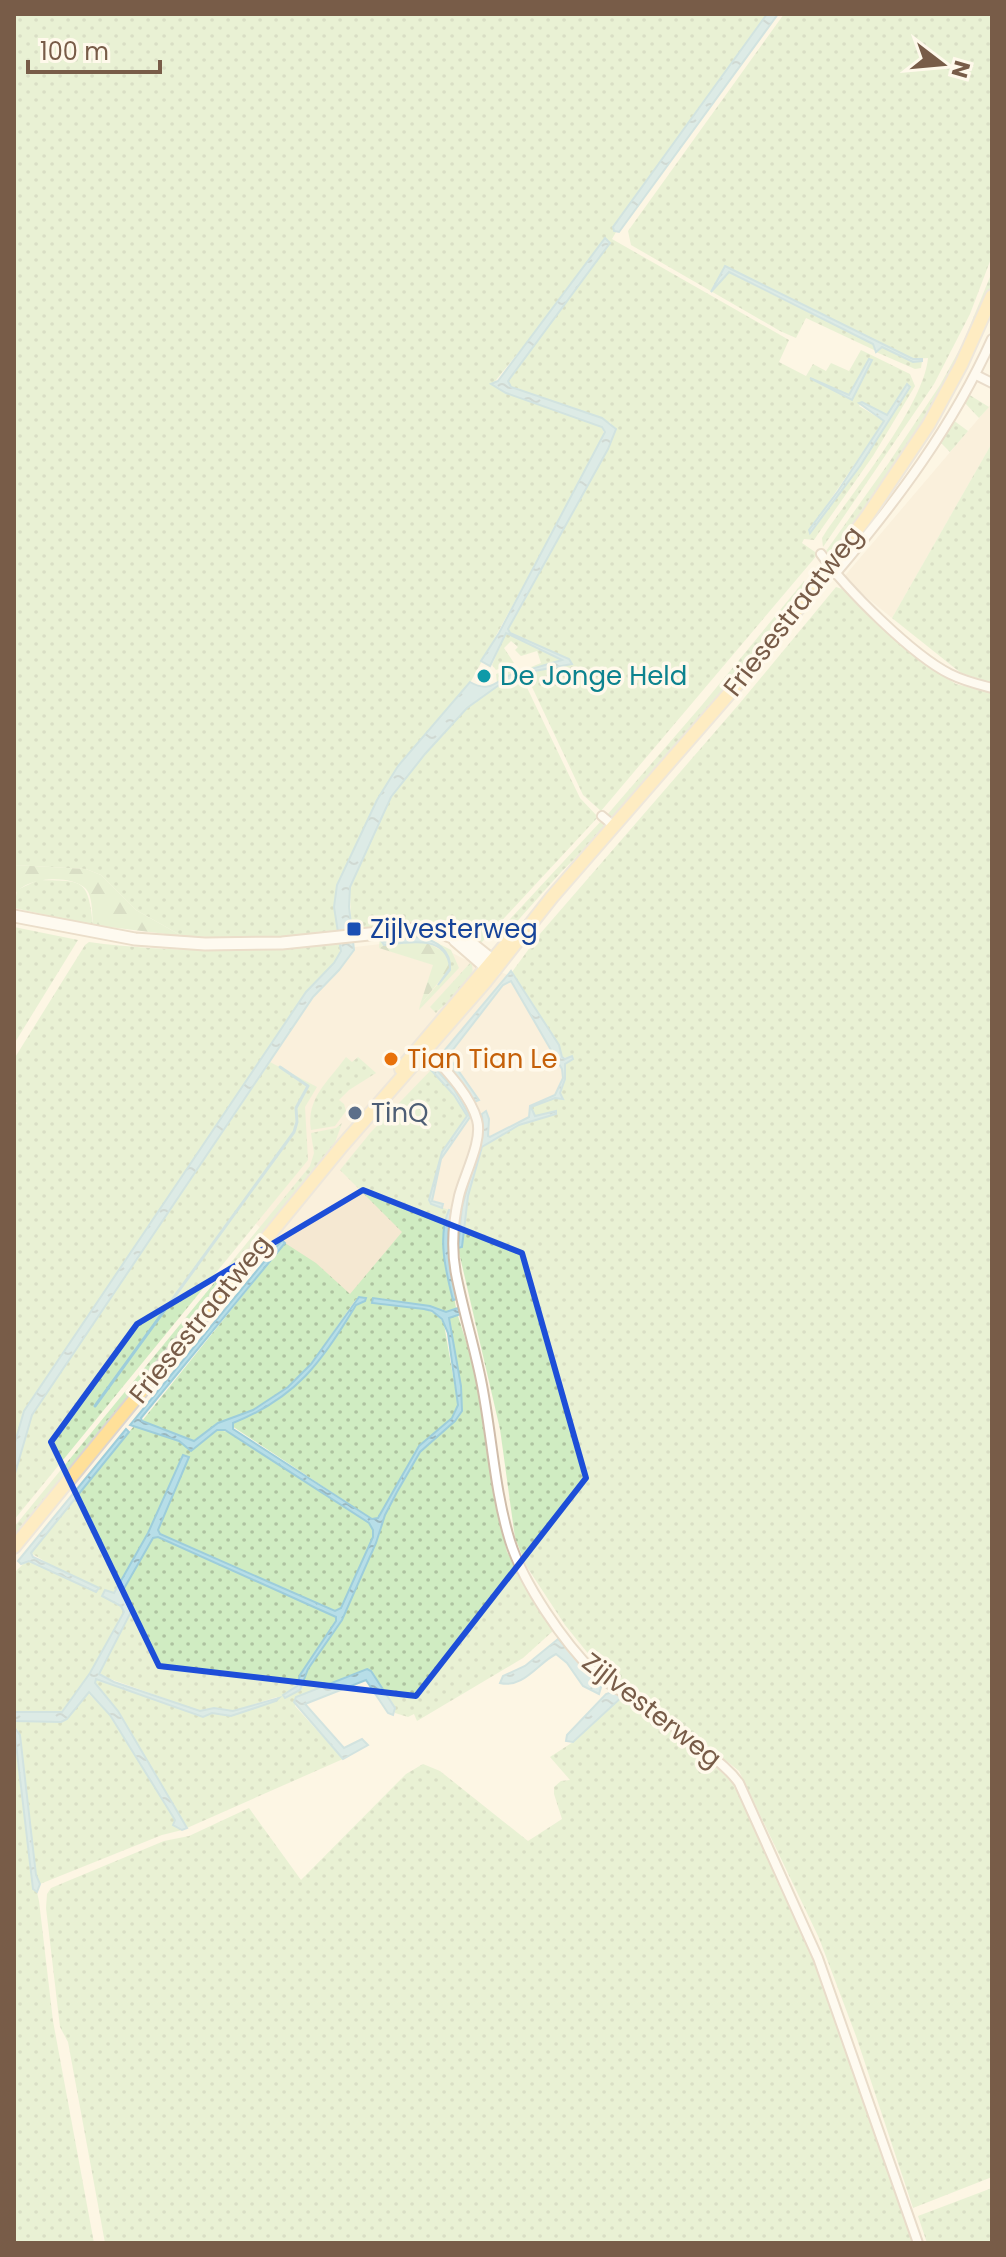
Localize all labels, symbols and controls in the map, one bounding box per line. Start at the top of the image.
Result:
scale bar [28,24,160,74]
north arrow [902,24,982,104]
text: 100 m [40,35,109,68]
text: N [944,57,978,82]
street label: Friesestraatweg [715,518,871,704]
place label: De Jonge Held [500,658,687,694]
marker: De Jonge Held [475,667,493,685]
place label: Zijlvesterweg [370,911,538,947]
marker: Zijlvesterweg [345,920,363,938]
place label: Tian Tian Le [407,1041,558,1077]
marker: Tian Tian Le [382,1050,400,1068]
place label: TinQ [371,1095,429,1131]
marker: TinQ [346,1104,364,1122]
street label: Friesestraatweg [121,1227,279,1411]
street label: Zijlvesterweg [575,1644,729,1776]

